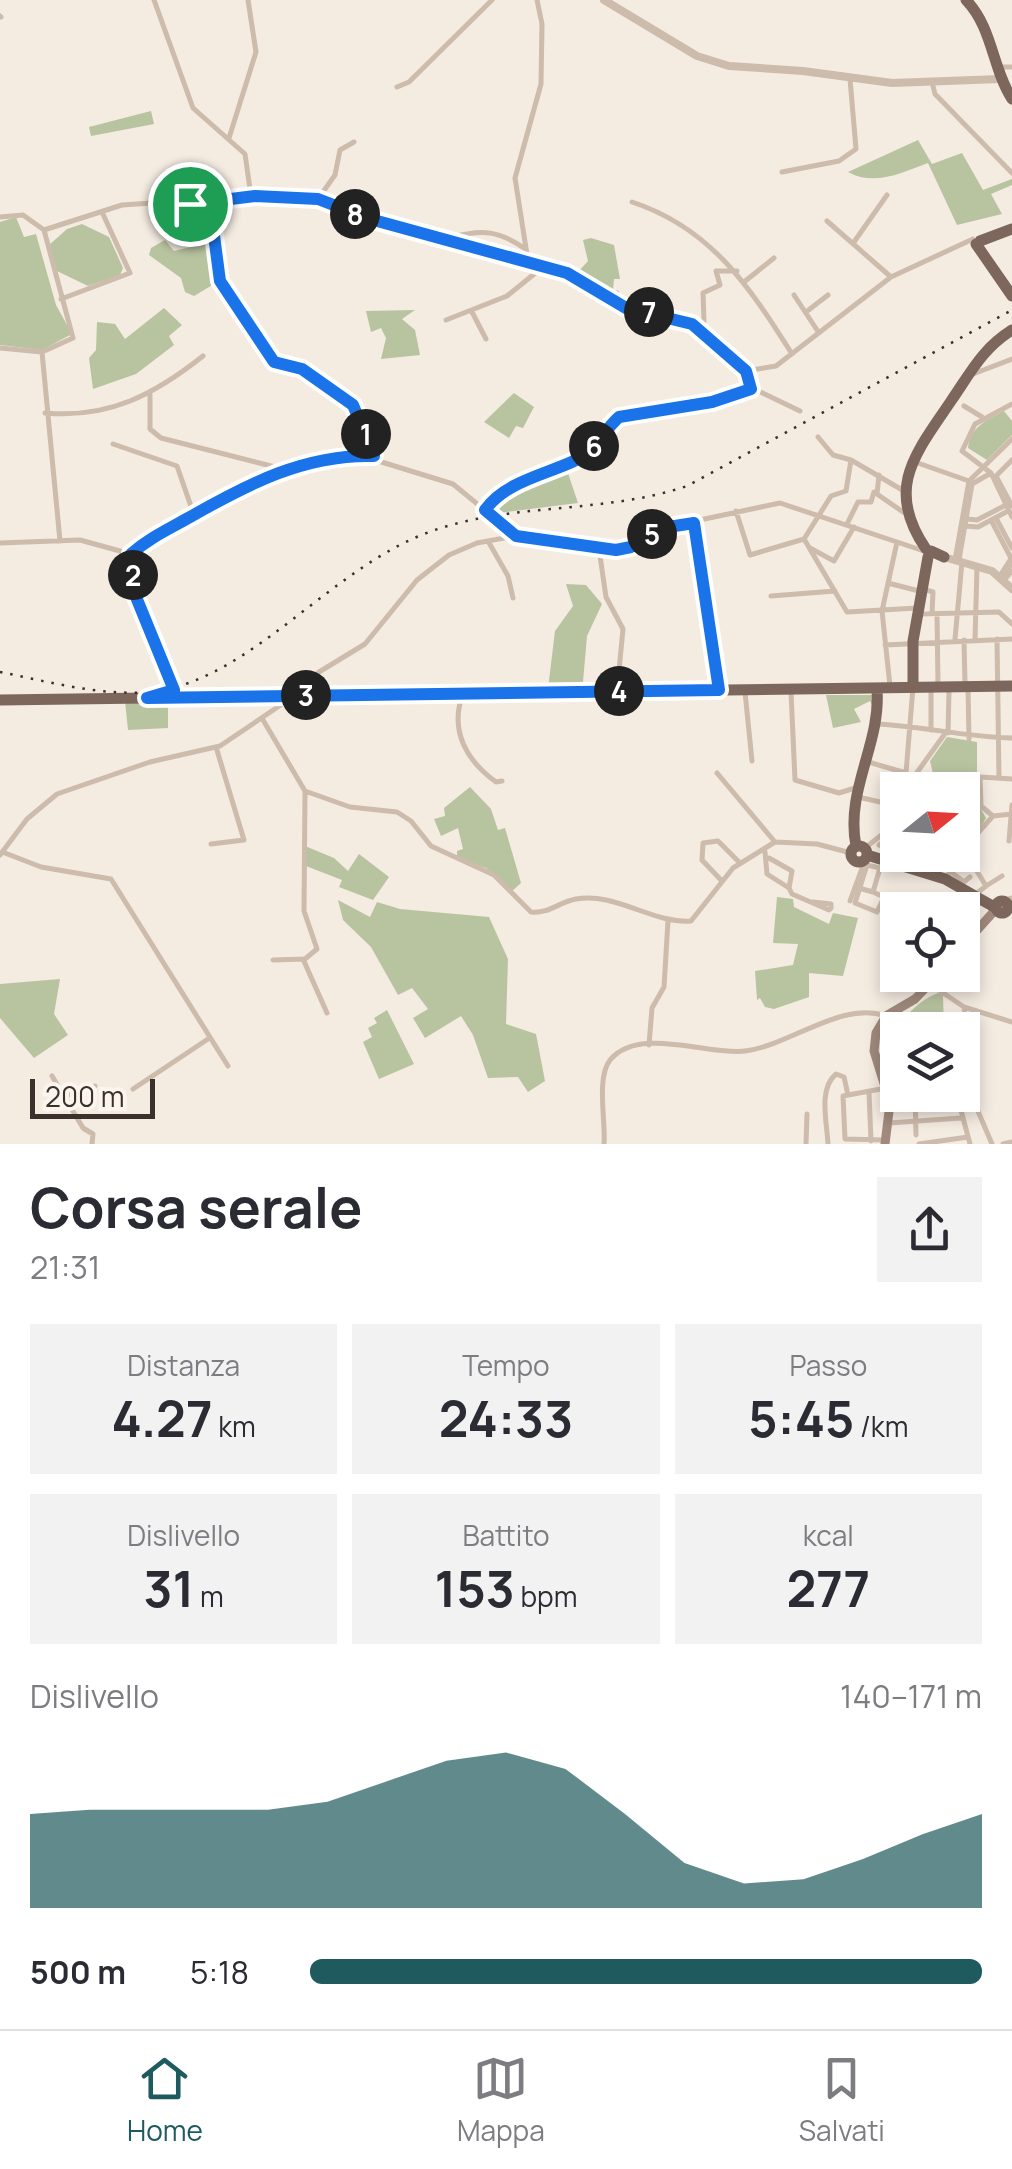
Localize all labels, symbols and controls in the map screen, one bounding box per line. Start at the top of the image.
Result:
pin [148,162,233,247]
icon: arrive [163,177,218,232]
pin: 8 [330,189,380,239]
text: 8 [346,195,364,233]
pin: 7 [624,287,674,337]
text: 7 [642,293,656,331]
pin: 1 [341,409,391,459]
text: 1 [360,415,372,453]
pin: 6 [569,421,619,471]
text: 6 [585,427,603,465]
pin: 5 [627,509,677,559]
text: 5 [644,515,660,553]
pin: 2 [108,550,158,600]
text: 2 [125,556,141,594]
pin: 4 [594,666,644,716]
pin: 3 [281,670,331,720]
text: 4 [610,672,628,710]
text: 3 [298,676,314,714]
north arrow [880,772,980,872]
map controls [880,772,980,1112]
button: locate [880,892,980,992]
button: layers [880,1012,980,1112]
scale bar [30,1074,155,1118]
text: 200 m [45,1077,124,1115]
text: Corsa serale [30,1169,362,1245]
button: share [877,1177,982,1282]
text: 21:31 [30,1245,100,1289]
text: Distanza [127,1346,240,1384]
text: Tempo [462,1346,550,1384]
text: Passo [789,1346,867,1384]
text: 4.27 [112,1384,213,1452]
text: 24:33 [439,1384,573,1452]
text: 5:45 [748,1384,854,1452]
text: km [213,1407,256,1445]
text: /km [854,1407,908,1445]
text: Dislivello [127,1516,240,1554]
text: Battito [462,1516,550,1554]
text: kcal [803,1516,854,1554]
text: 31 [143,1554,194,1622]
text: 153 [435,1554,515,1622]
text: 277 [787,1554,870,1622]
text: m [194,1577,224,1615]
text: bpm [515,1577,577,1615]
text: Dislivello [30,1674,159,1718]
text: 140–171 m [840,1674,982,1718]
text: 500 m [30,1950,126,1994]
text: 5:18 [190,1950,249,1994]
tab: Home [127,2051,203,2149]
tab: Mappa [457,2051,545,2149]
tab: Salvati [799,2051,885,2149]

